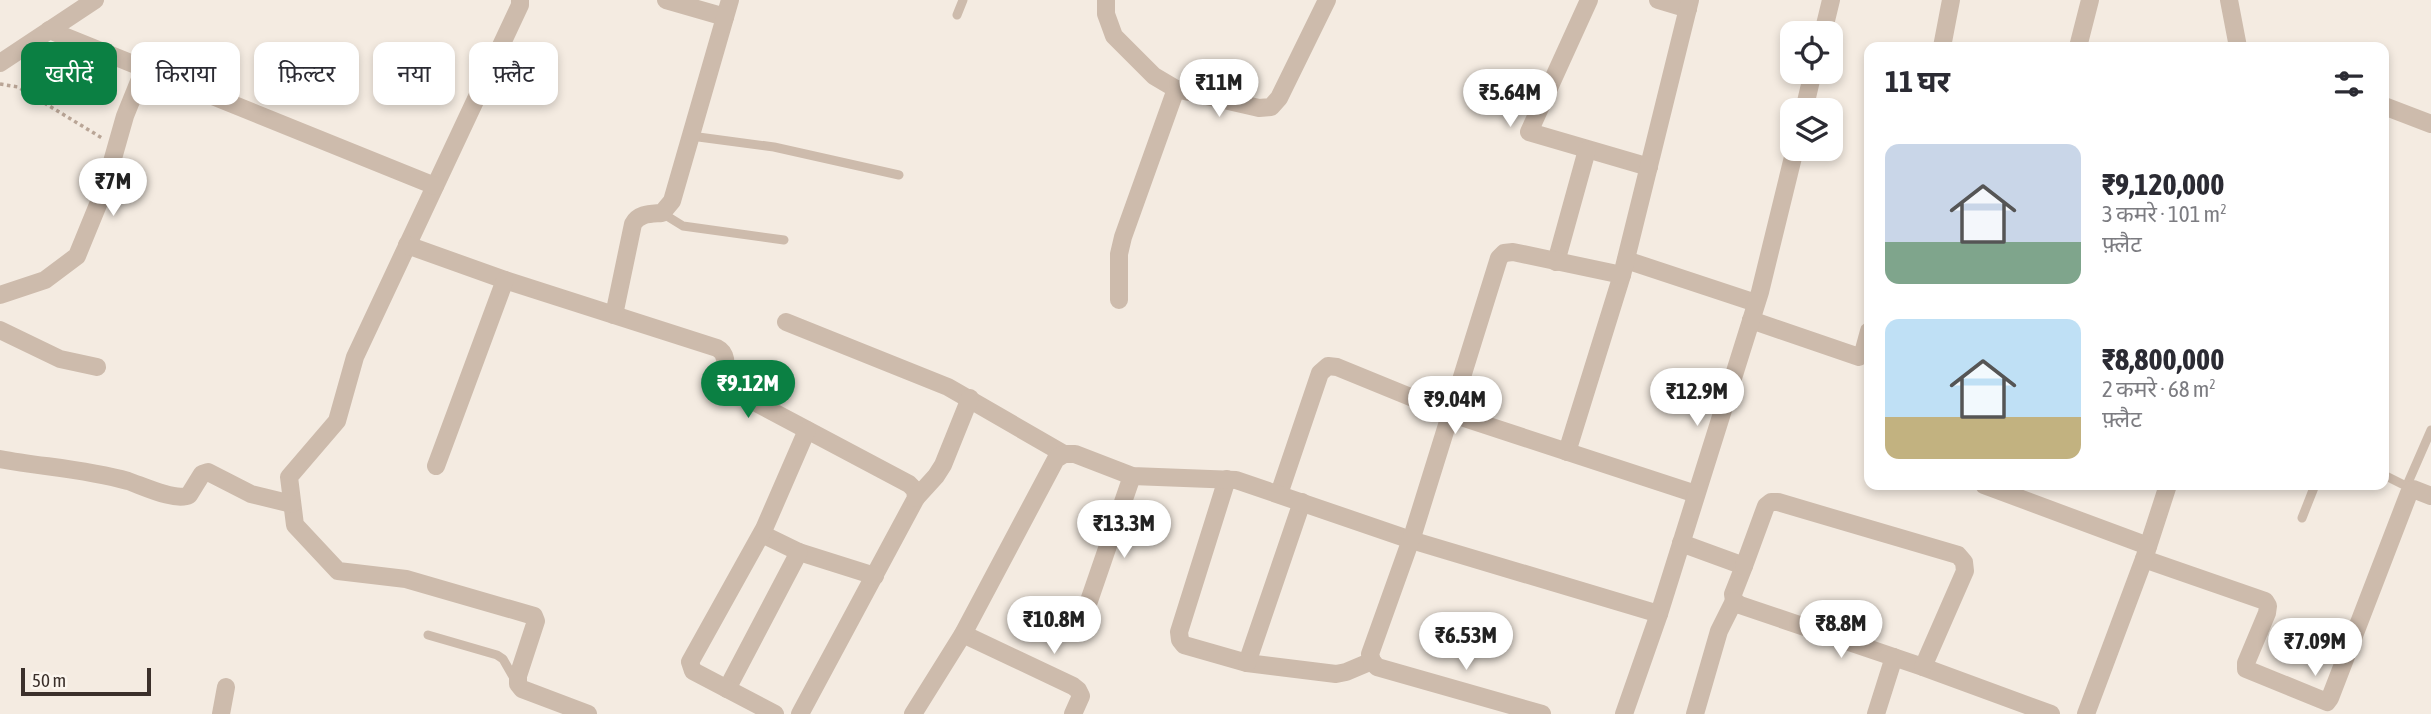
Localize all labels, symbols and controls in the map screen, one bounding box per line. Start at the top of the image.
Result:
map controls [1780,21,1843,161]
button: locate [1780,21,1843,84]
chip: खरीदें [21,42,117,105]
chip: किराया [131,42,240,105]
chip: फ़िल्टर [254,42,359,105]
chip: नया [373,42,455,105]
chip: फ़्लैट [469,42,558,105]
pin: ₹11M [1178,60,1260,119]
text: 11 घर [1885,64,1950,98]
icon: filters [2330,65,2368,103]
text: ₹11M [1196,69,1242,95]
pin: ₹5.64M [1453,69,1567,129]
text: ₹5.64M [1479,79,1541,105]
button: layers [1780,98,1843,161]
pin: ₹7M [79,158,147,218]
text: ₹9,120,000 [2102,167,2224,201]
text: ₹7M [95,168,131,194]
icon: home [1941,172,2025,256]
text: 3 कमरे · 101 m² [2102,201,2227,227]
text: फ़्लैट [2102,231,2142,257]
text: ₹8,800,000 [2102,342,2224,376]
icon: home [1941,347,2025,431]
pin: ₹9.12M [691,360,805,420]
pin: ₹12.9M [1640,368,1754,428]
text: ₹9.12M [717,370,779,396]
pin: ₹9.04M [1398,376,1512,436]
text: 2 कमरे · 68 m² [2102,376,2216,402]
text: ₹12.9M [1666,378,1728,404]
text: ₹9.04M [1424,386,1486,412]
text: फ़्लैट [2102,406,2142,432]
pin: ₹13.3M [1067,500,1181,560]
text: ₹13.3M [1093,510,1155,536]
pin: ₹10.8M [997,596,1111,656]
pin: ₹8.8M [1792,600,1890,660]
text: ₹10.8M [1023,606,1085,632]
text: ₹8.8M [1815,610,1867,636]
pin: ₹6.53M [1409,612,1523,672]
pin: ₹7.09M [2258,618,2372,678]
text: ₹6.53M [1435,622,1497,648]
text: ₹7.09M [2284,628,2346,654]
scale bar [21,665,150,697]
text: 50 m [32,669,66,691]

